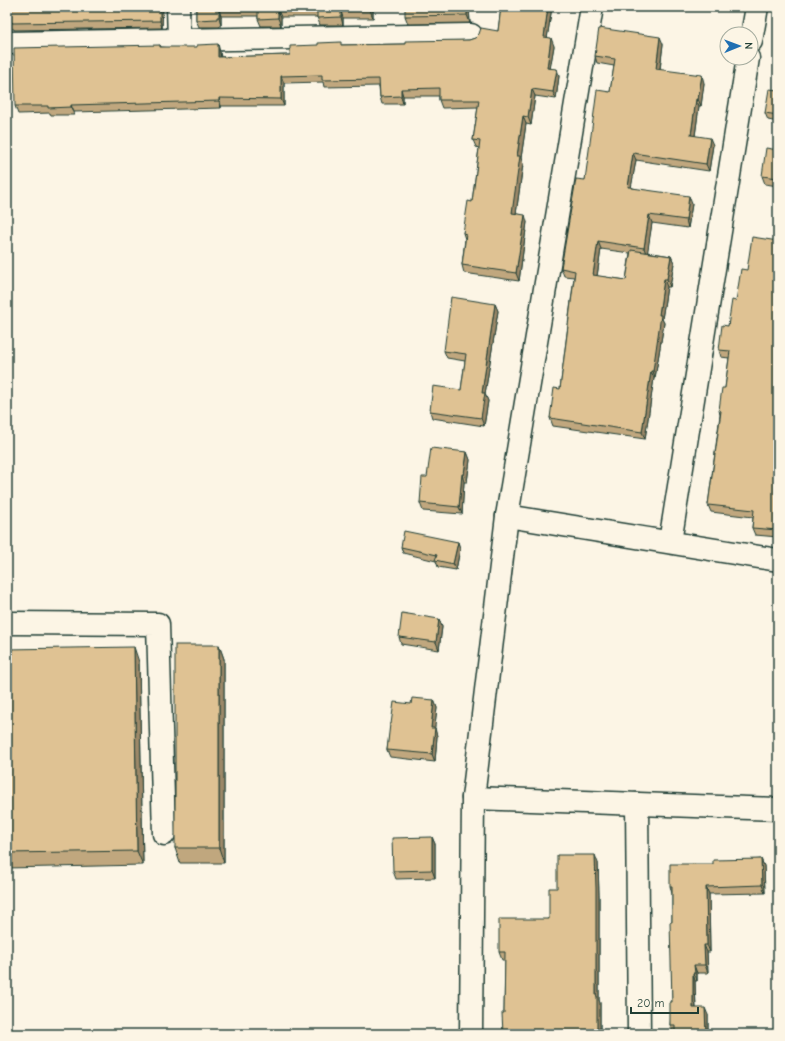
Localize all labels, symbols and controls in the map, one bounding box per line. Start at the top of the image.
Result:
north arrow [719,26,759,66]
text: N [742,42,755,50]
scale bar [631,989,698,1015]
text: 20 m [637,996,665,1010]

